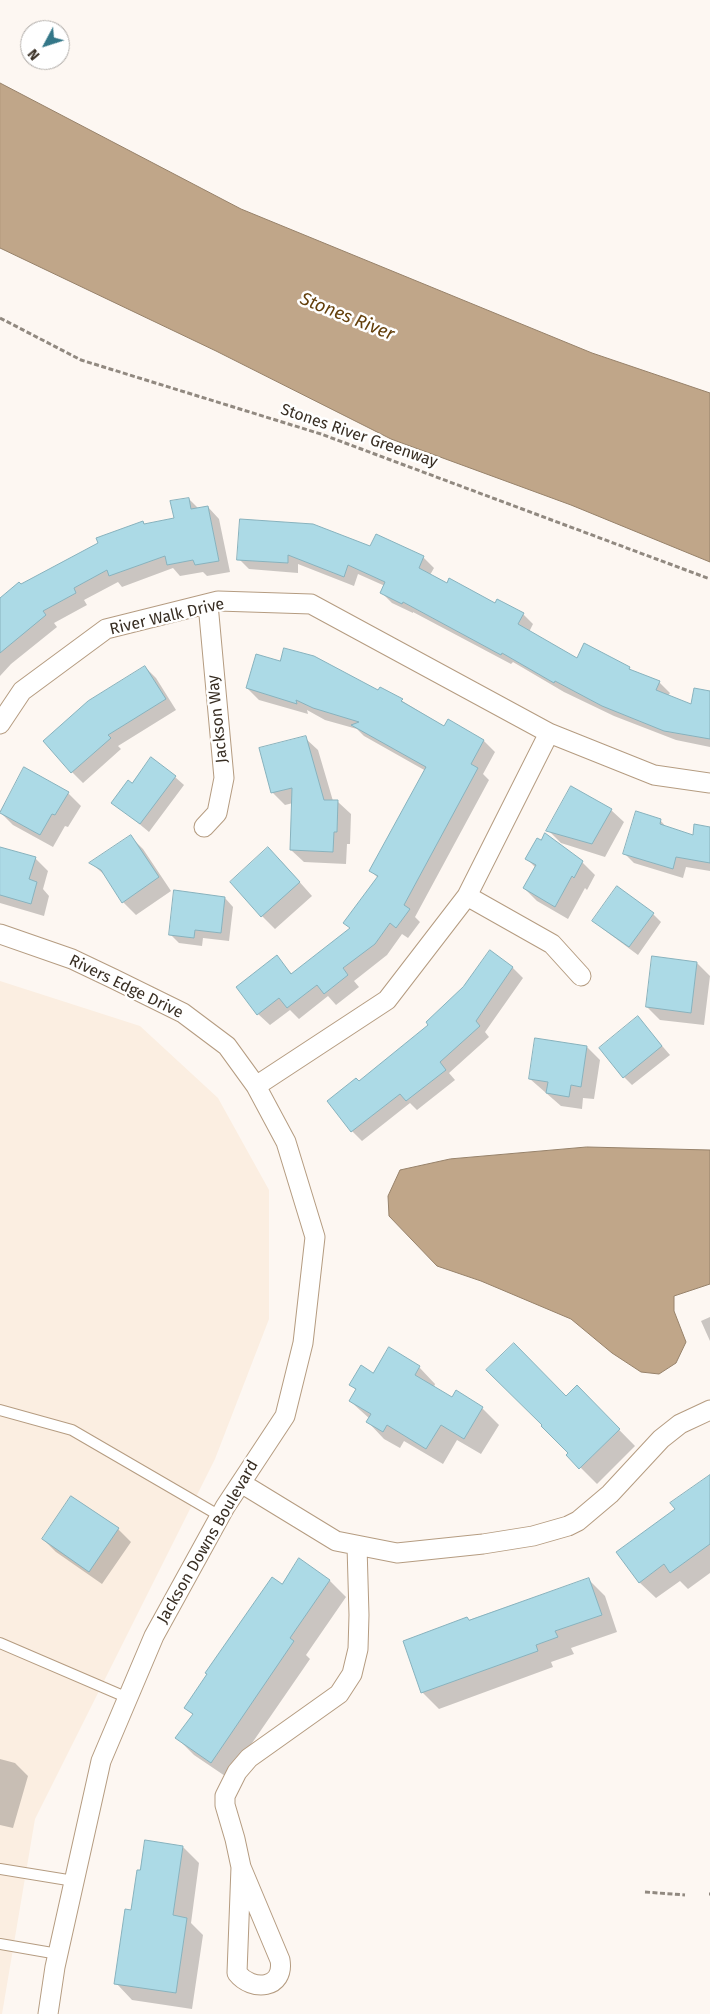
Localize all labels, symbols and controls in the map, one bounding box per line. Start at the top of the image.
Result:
north arrow [20,20,70,70]
text: N [24,45,43,63]
water label: Stones River [297,288,397,346]
street label: Stones River Greenway [278,400,440,472]
street label: River Walk Drive [108,594,226,640]
street label: Jackson Way [204,674,232,764]
street label: Rivers Edge Drive [66,951,186,1023]
street label: Jackson Downs Boulevard [153,1457,263,1627]

